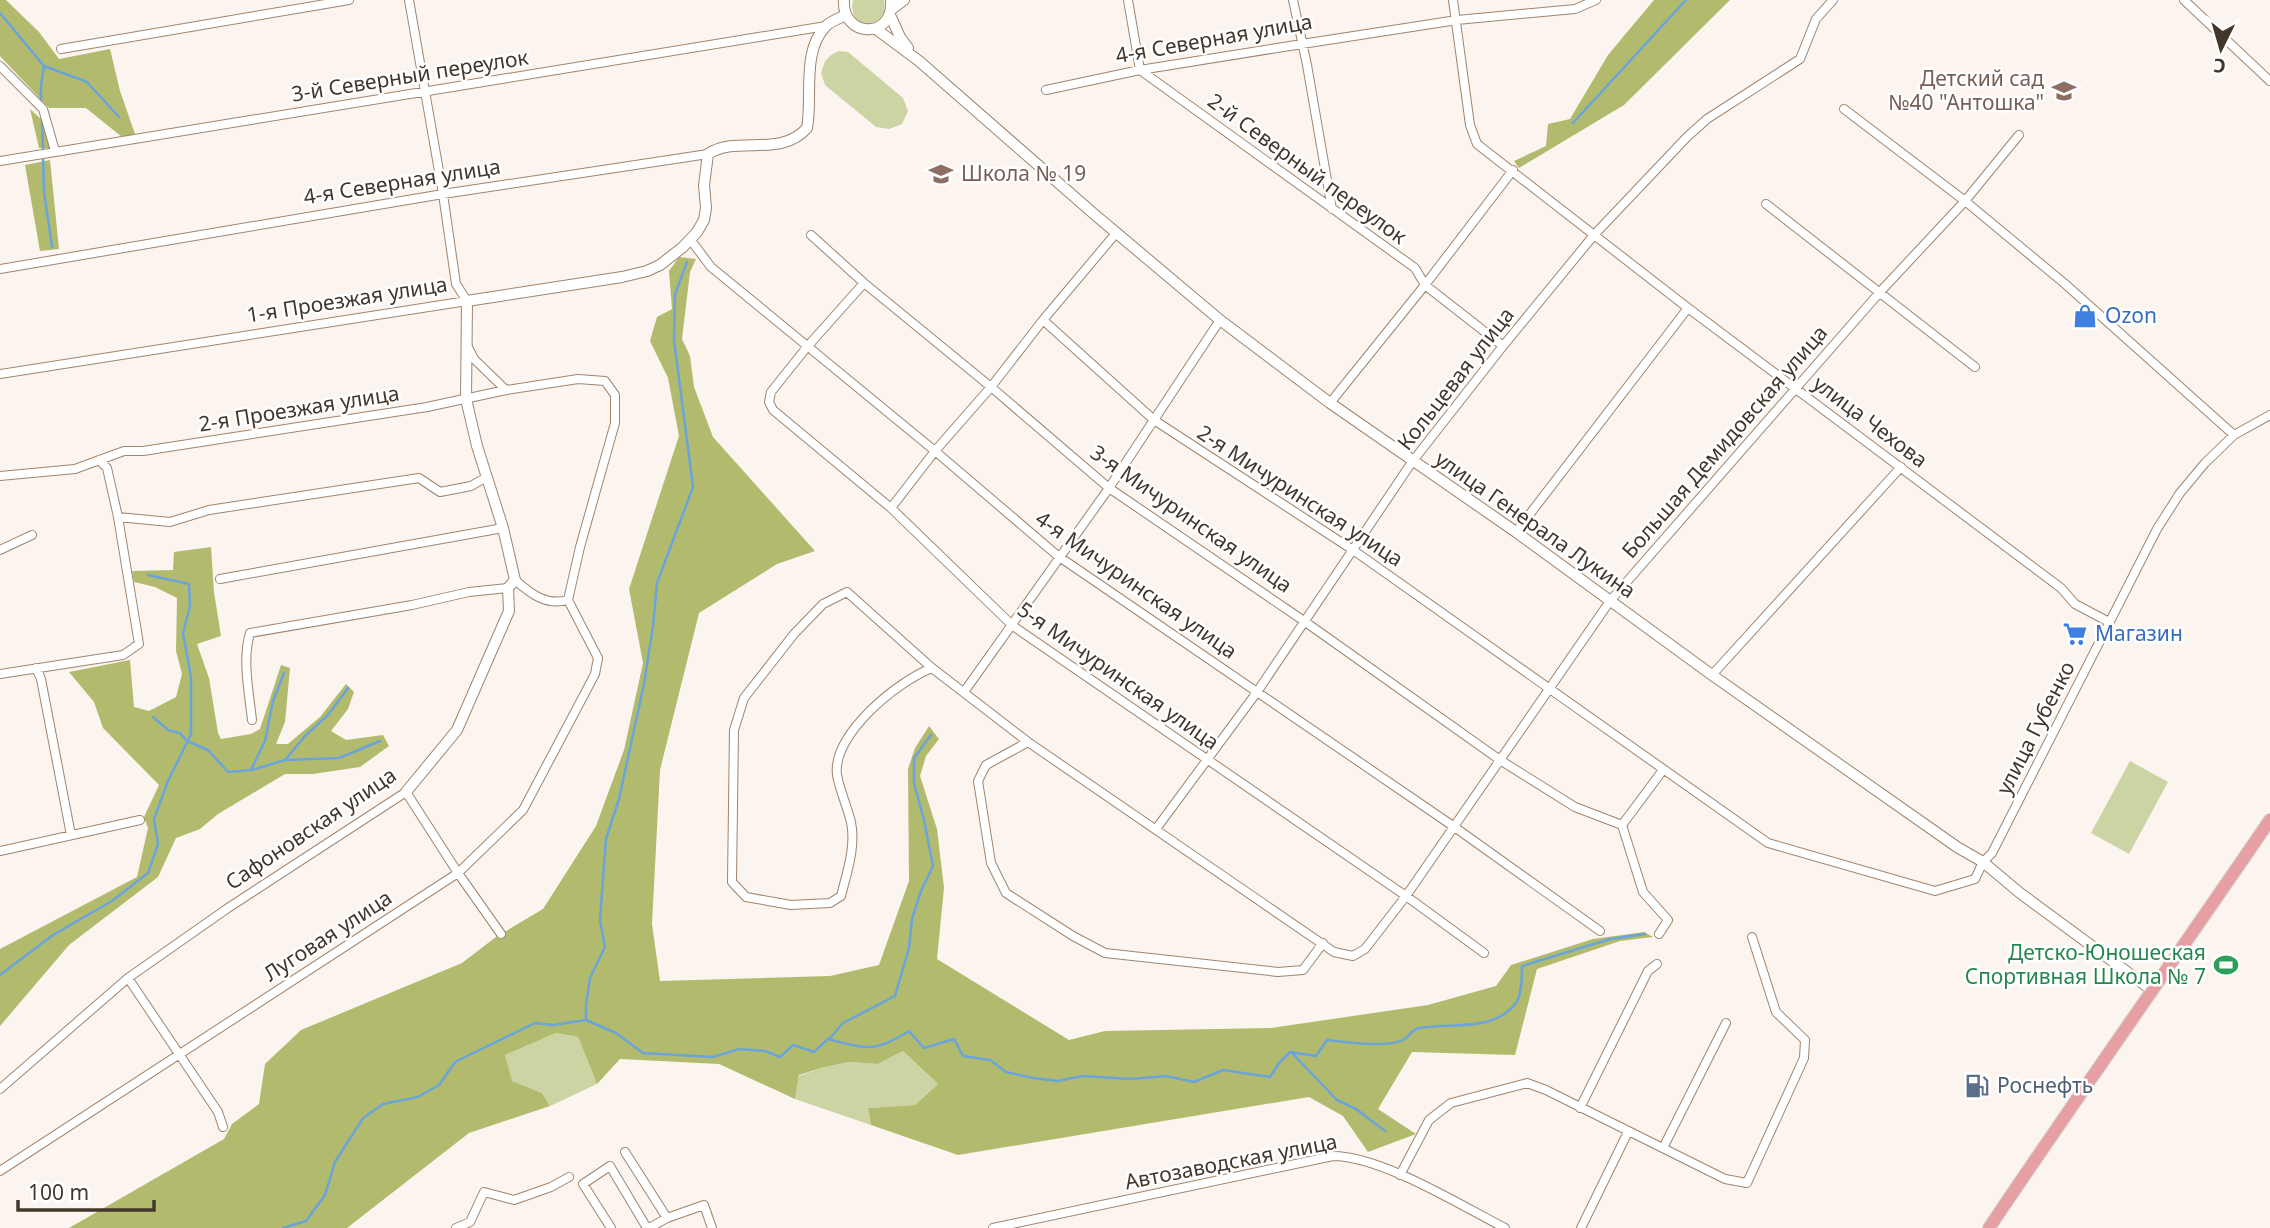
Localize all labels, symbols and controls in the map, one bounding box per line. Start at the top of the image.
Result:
street label: 4-я Северная улица [1113,7,1314,69]
north arrow [2186,14,2256,84]
street label: 3-й Северный переулок [289,42,530,108]
text: С [2212,52,2227,79]
place label: Детский сад №40 "Антошка" [1888,64,2044,116]
school or university icon: Детский сад №40 "Антошка" [2050,77,2078,105]
street label: 2-й Северный переулок [1203,87,1413,250]
street label: 4-я Северная улица [301,152,502,210]
place label: Школа № 19 [961,159,1086,187]
school or university icon: Школа № 19 [927,160,955,188]
street label: 1-я Проезжая улица [245,269,449,329]
street label: Кольцевая улица [1391,301,1520,456]
place label: Ozon [2105,301,2157,329]
shop icon: Ozon [2071,302,2099,330]
street label: Большая Демидовская улица [1615,319,1833,564]
street label: улица Чехова [1808,369,1934,473]
street label: 2-я Проезжая улица [197,378,401,438]
street label: 2-я Мичуринская улица [1192,418,1409,572]
street label: 3-я Мичуринская улица [1085,438,1298,599]
street label: улица Генерала Лукина [1430,444,1641,604]
street label: 4-я Мичуринская улица [1030,504,1243,665]
street label: 5-я Мичуринская улица [1012,595,1225,756]
place label: Магазин [2095,619,2183,647]
supermarket icon: Магазин [2061,620,2089,648]
street label: улица Губенко [1989,656,2081,799]
street label: Сафоновская улица [220,761,401,896]
street label: Луговая улица [258,883,397,987]
place label: Детско-Юношеская Спортивная Школа № 7 [1965,938,2206,990]
sports icon: Детско-Юношеская Спортивная Школа № 7 [2212,951,2240,979]
place label: Роснефть [1997,1071,2093,1099]
fuel station icon: Роснефть [1963,1072,1991,1100]
street label: Автозаводская улица [1122,1127,1339,1195]
scale bar [18,1168,154,1212]
text: 100 m [28,1178,89,1206]

